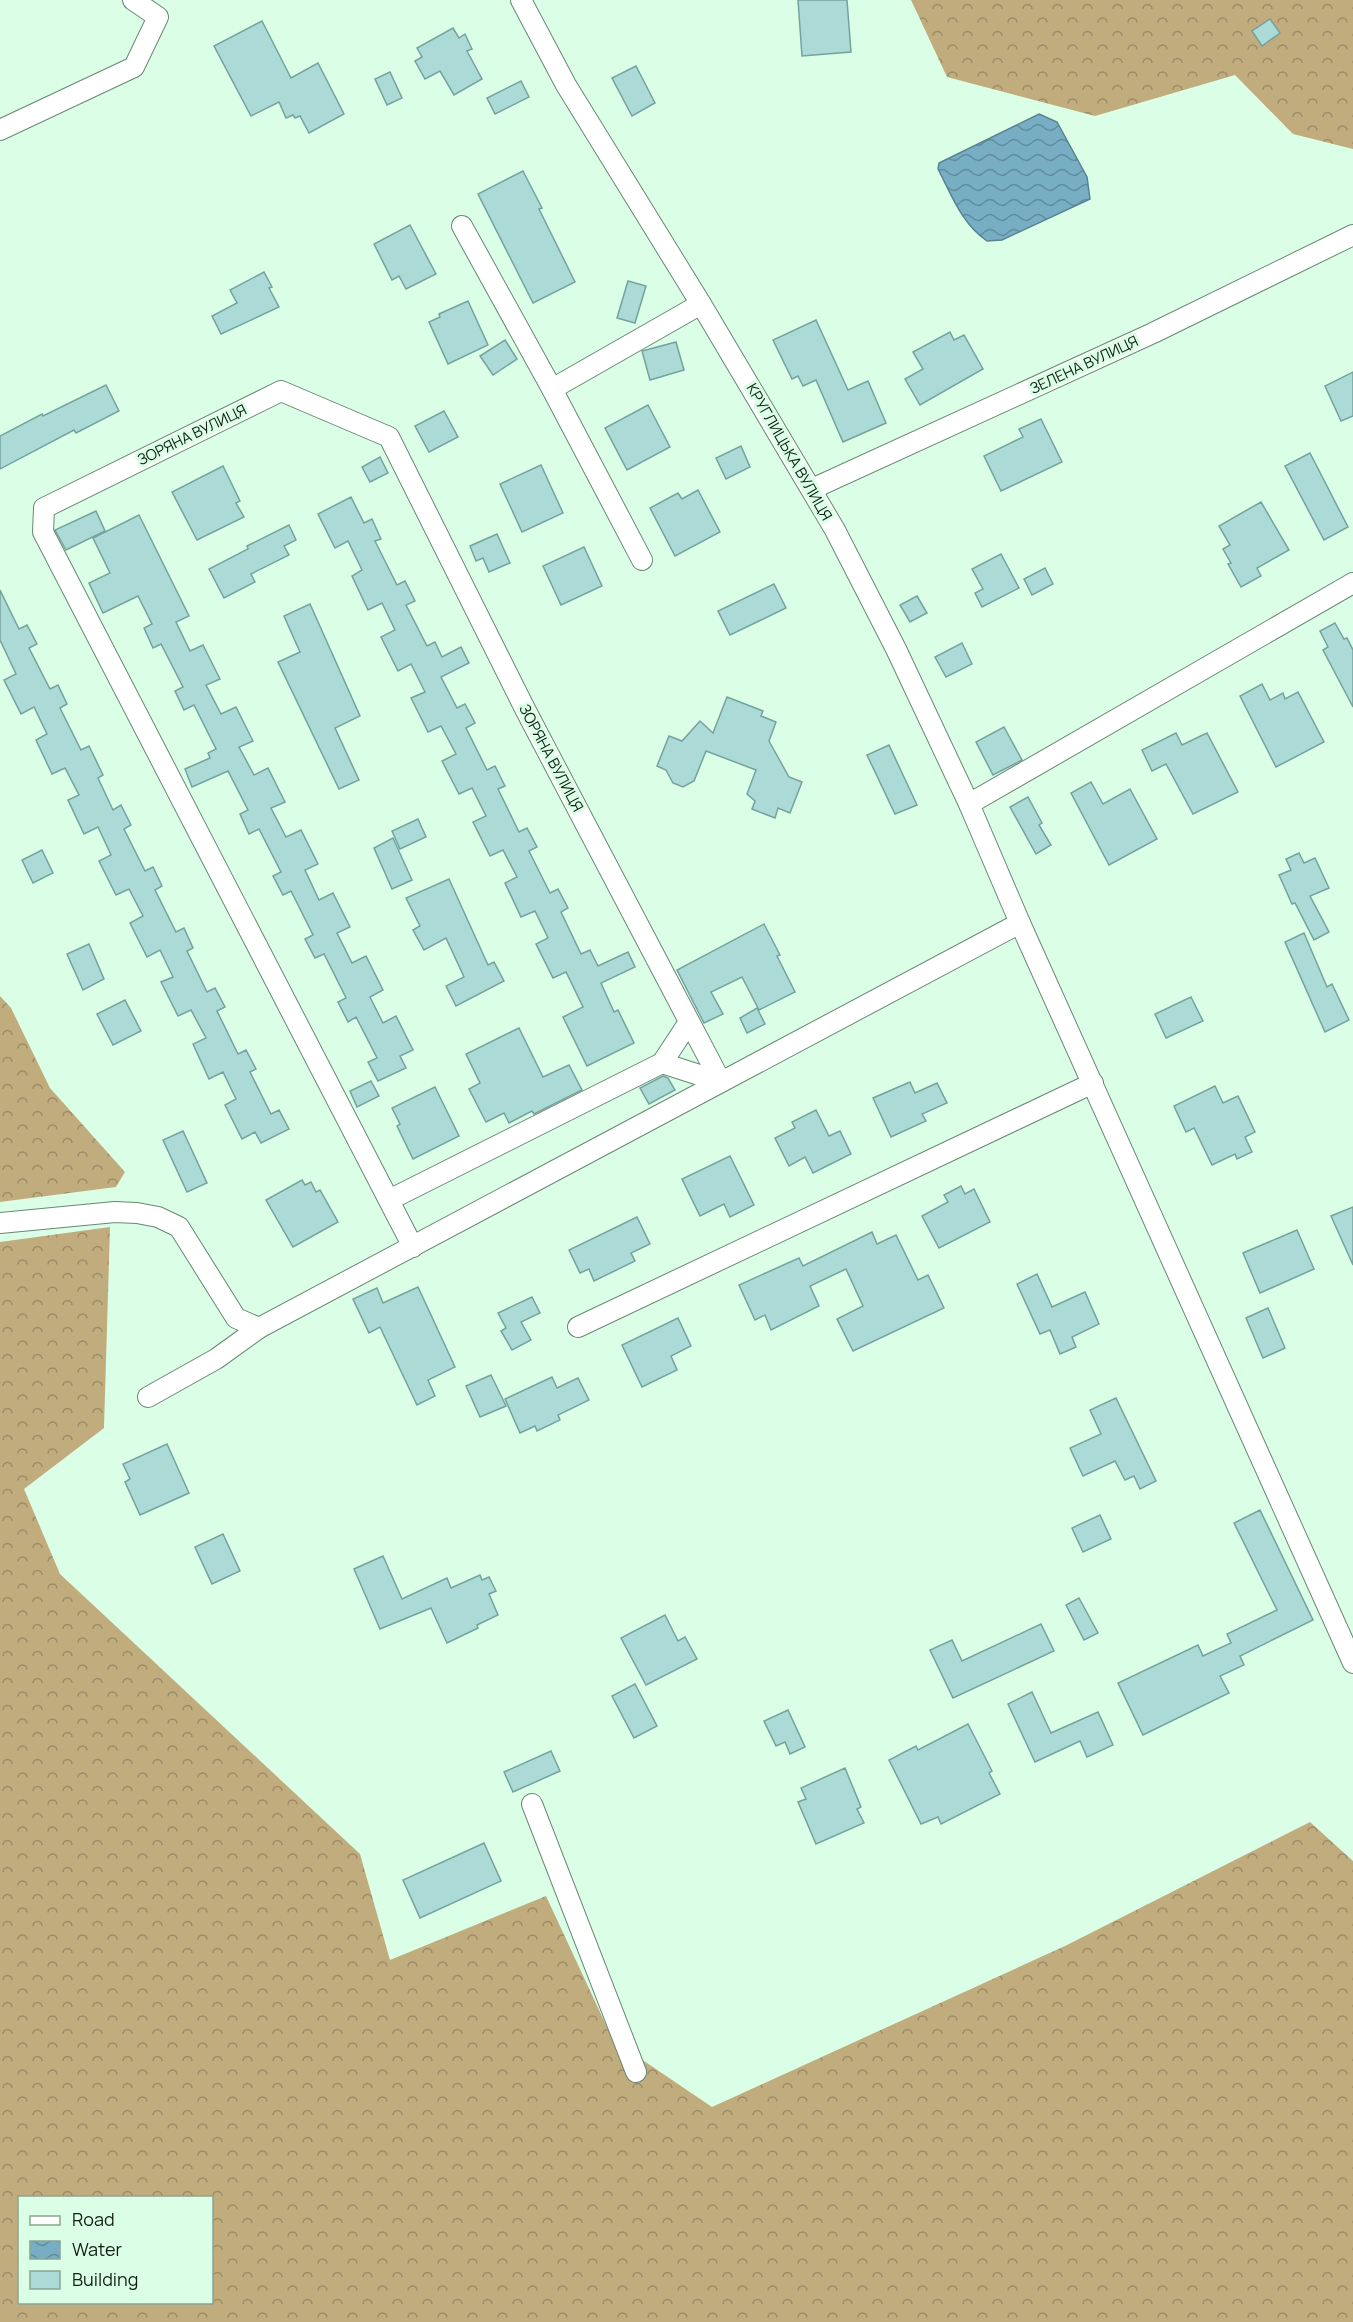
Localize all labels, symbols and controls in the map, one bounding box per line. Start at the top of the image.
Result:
street label: ЗЕЛЕНА ВУЛИЦЯ [1026,330,1141,399]
street label: КРУГЛИЦЬКА ВУЛИЦЯ [742,379,837,524]
street label: ЗОРЯНА ВУЛИЦЯ [134,399,250,470]
street label: ЗОРЯНА ВУЛИЦЯ [514,700,589,815]
legend [18,2196,213,2304]
text: Road [72,2207,115,2231]
text: Water [72,2237,122,2261]
text: Building [72,2267,138,2291]

